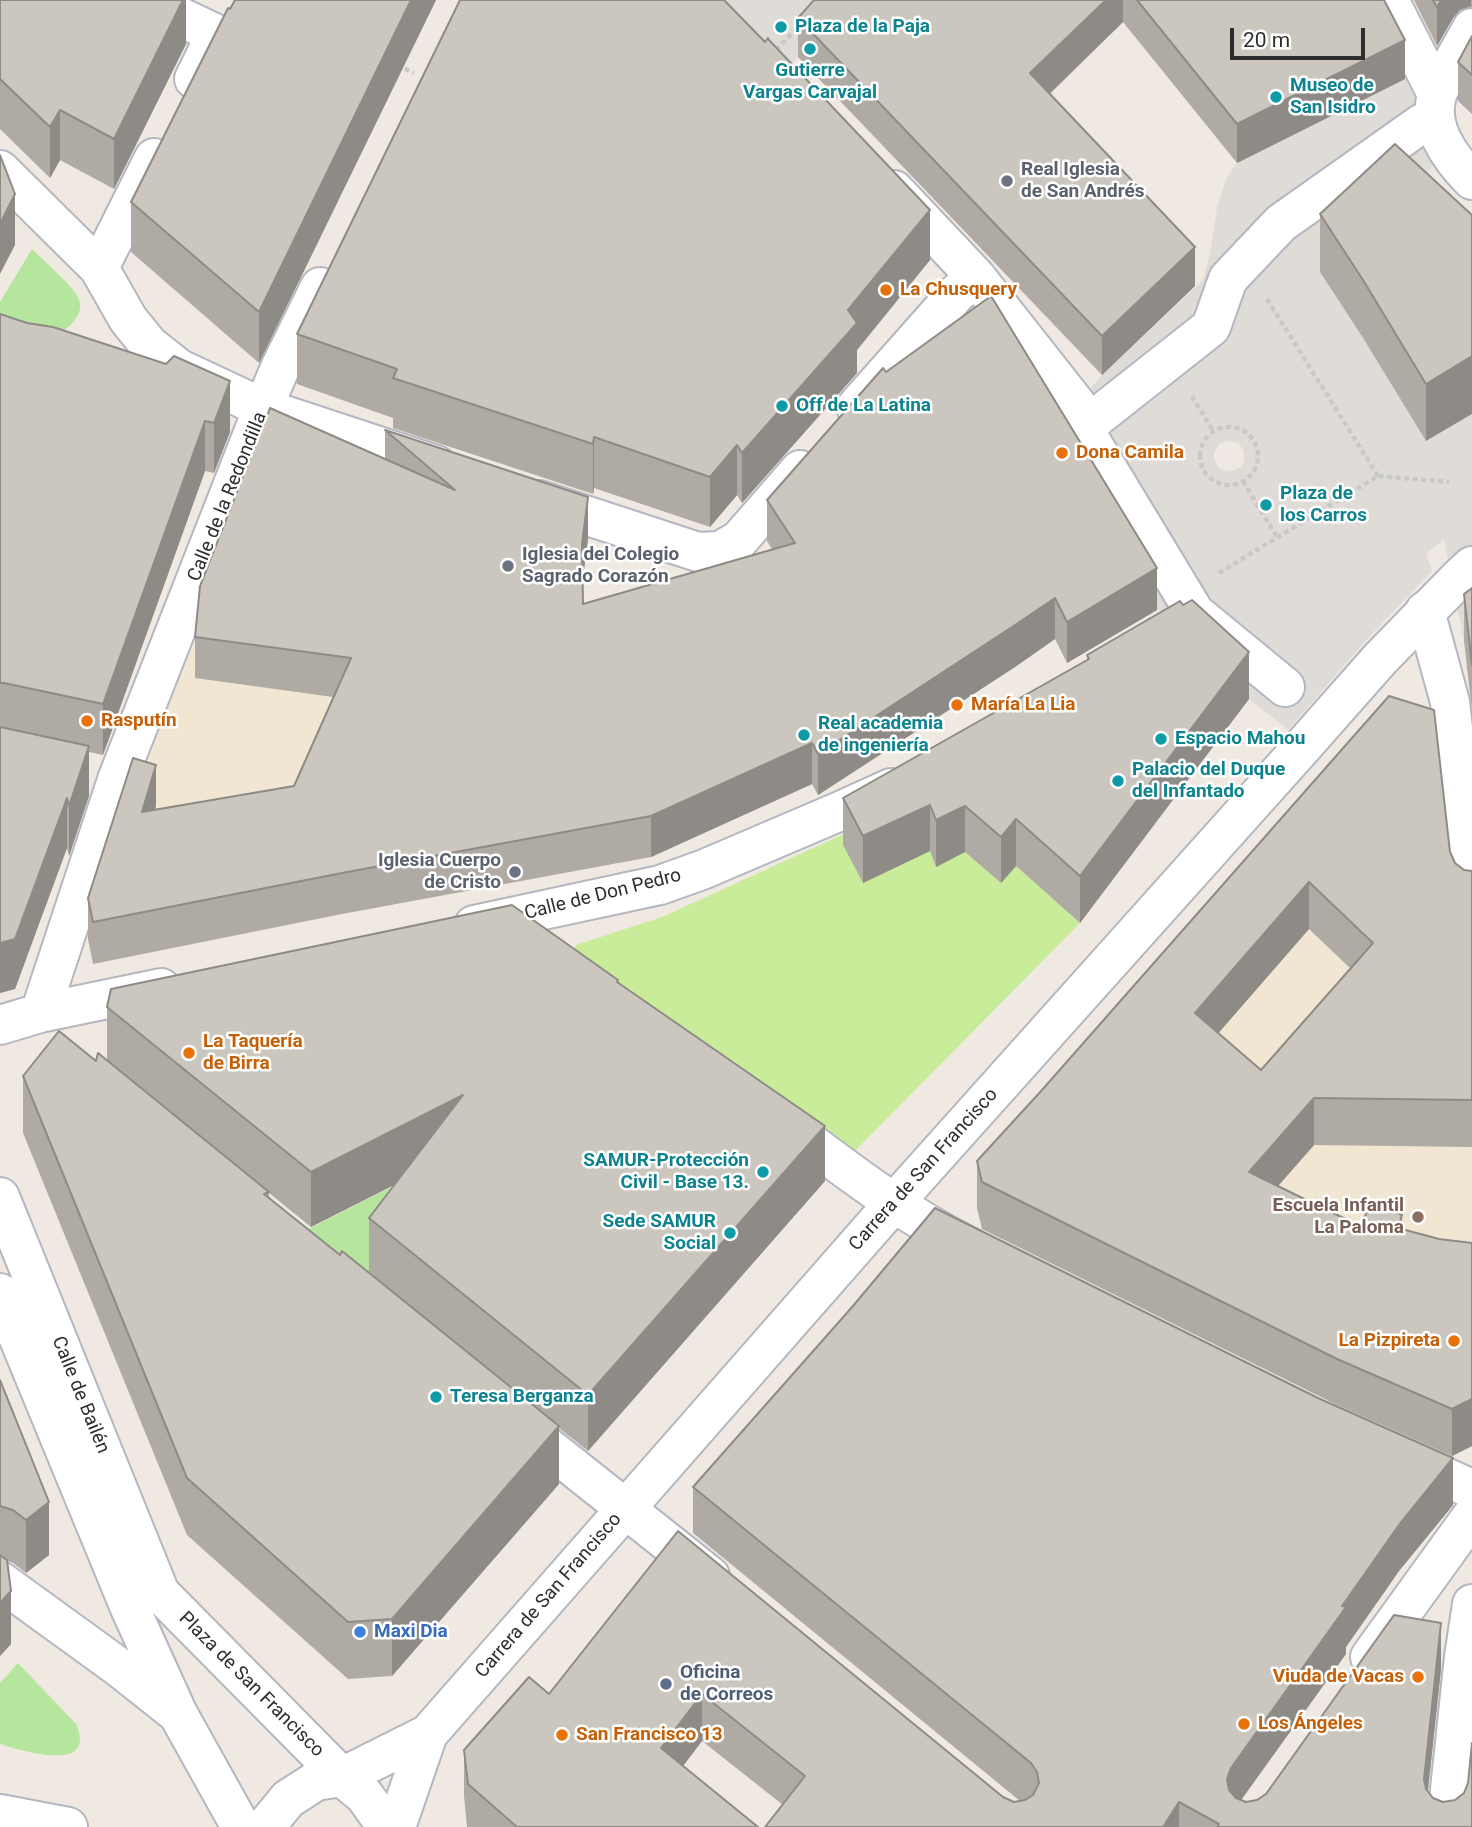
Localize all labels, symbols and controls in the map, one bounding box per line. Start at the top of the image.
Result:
scale bar [1234,14,1369,58]
place label: Plaza de la Paja [795,16,930,38]
marker: Plaza de la Paja [773,19,789,35]
text: 20 m [1243,28,1290,52]
marker: Gutierre Vargas Carvajal [802,41,818,57]
place label: Gutierre Vargas Carvajal [743,60,877,104]
place label: Museo de San Isidro [1290,75,1376,119]
marker: Museo de San Isidro [1268,89,1284,105]
place label: Real Iglesia de San Andrés [1021,159,1145,203]
marker: Real Iglesia de San Andrés [999,173,1015,189]
place label: La Chusquery [900,279,1017,301]
marker: La Chusquery [878,282,894,298]
place label: Off de La Latina [796,395,931,417]
marker: Off de La Latina [774,398,790,414]
street label: Calle de la Redondilla [184,409,272,585]
place label: Dona Camila [1076,442,1184,464]
marker: Dona Camila [1054,445,1070,461]
place label: Plaza de los Carros [1280,483,1367,527]
marker: Plaza de los Carros [1258,497,1274,513]
place label: Iglesia del Colegio Sagrado Corazón [522,544,679,588]
marker: Iglesia del Colegio Sagrado Corazón [500,558,516,574]
place label: María La Lia [971,694,1075,716]
marker: María La Lia [949,697,965,713]
place label: Rasputín [101,710,177,732]
marker: Rasputín [79,713,95,729]
place label: Real academia de ingeniería [818,713,943,757]
marker: Real academia de ingeniería [796,727,812,743]
place label: Espacio Mahou [1175,728,1305,750]
marker: Espacio Mahou [1153,731,1169,747]
place label: Palacio del Duque del Infantado [1132,759,1285,803]
marker: Palacio del Duque del Infantado [1110,773,1126,789]
place label: Iglesia Cuerpo de Cristo [378,850,501,894]
marker: Iglesia Cuerpo de Cristo [507,864,523,880]
street label: Calle de Don Pedro [522,865,684,925]
place label: La Taquería de Birra [203,1031,303,1075]
marker: La Taquería de Birra [181,1045,197,1061]
street label: Carrera de San Francisco [845,1084,1003,1256]
place label: SAMUR-Protección Civil - Base 13. [583,1150,749,1194]
marker: SAMUR-Protección Civil - Base 13. [755,1164,771,1180]
place label: Escuela Infantil La Paloma [1273,1195,1404,1239]
marker: Escuela Infantil La Paloma [1410,1209,1426,1225]
place label: Sede SAMUR Social [603,1211,716,1255]
marker: Sede SAMUR Social [722,1225,738,1241]
place label: La Pizpireta [1339,1330,1440,1352]
street label: Calle de Bailén [46,1333,114,1457]
marker: La Pizpireta [1446,1333,1462,1349]
place label: Teresa Berganza [450,1386,594,1408]
marker: Teresa Berganza [428,1389,444,1405]
street label: Carrera de San Francisco [471,1509,627,1683]
street label: Plaza de San Francisco [174,1608,328,1762]
place label: Maxi Dia [374,1621,448,1643]
marker: Maxi Dia [352,1624,368,1640]
place label: Oficina de Correos [680,1662,773,1706]
place label: Viuda de Vacas [1273,1666,1404,1688]
marker: Viuda de Vacas [1410,1669,1426,1685]
marker: Oficina de Correos [658,1676,674,1692]
place label: Los Ángeles [1258,1713,1363,1735]
marker: Los Ángeles [1236,1716,1252,1732]
place label: San Francisco 13 [576,1724,723,1746]
marker: San Francisco 13 [554,1727,570,1743]

